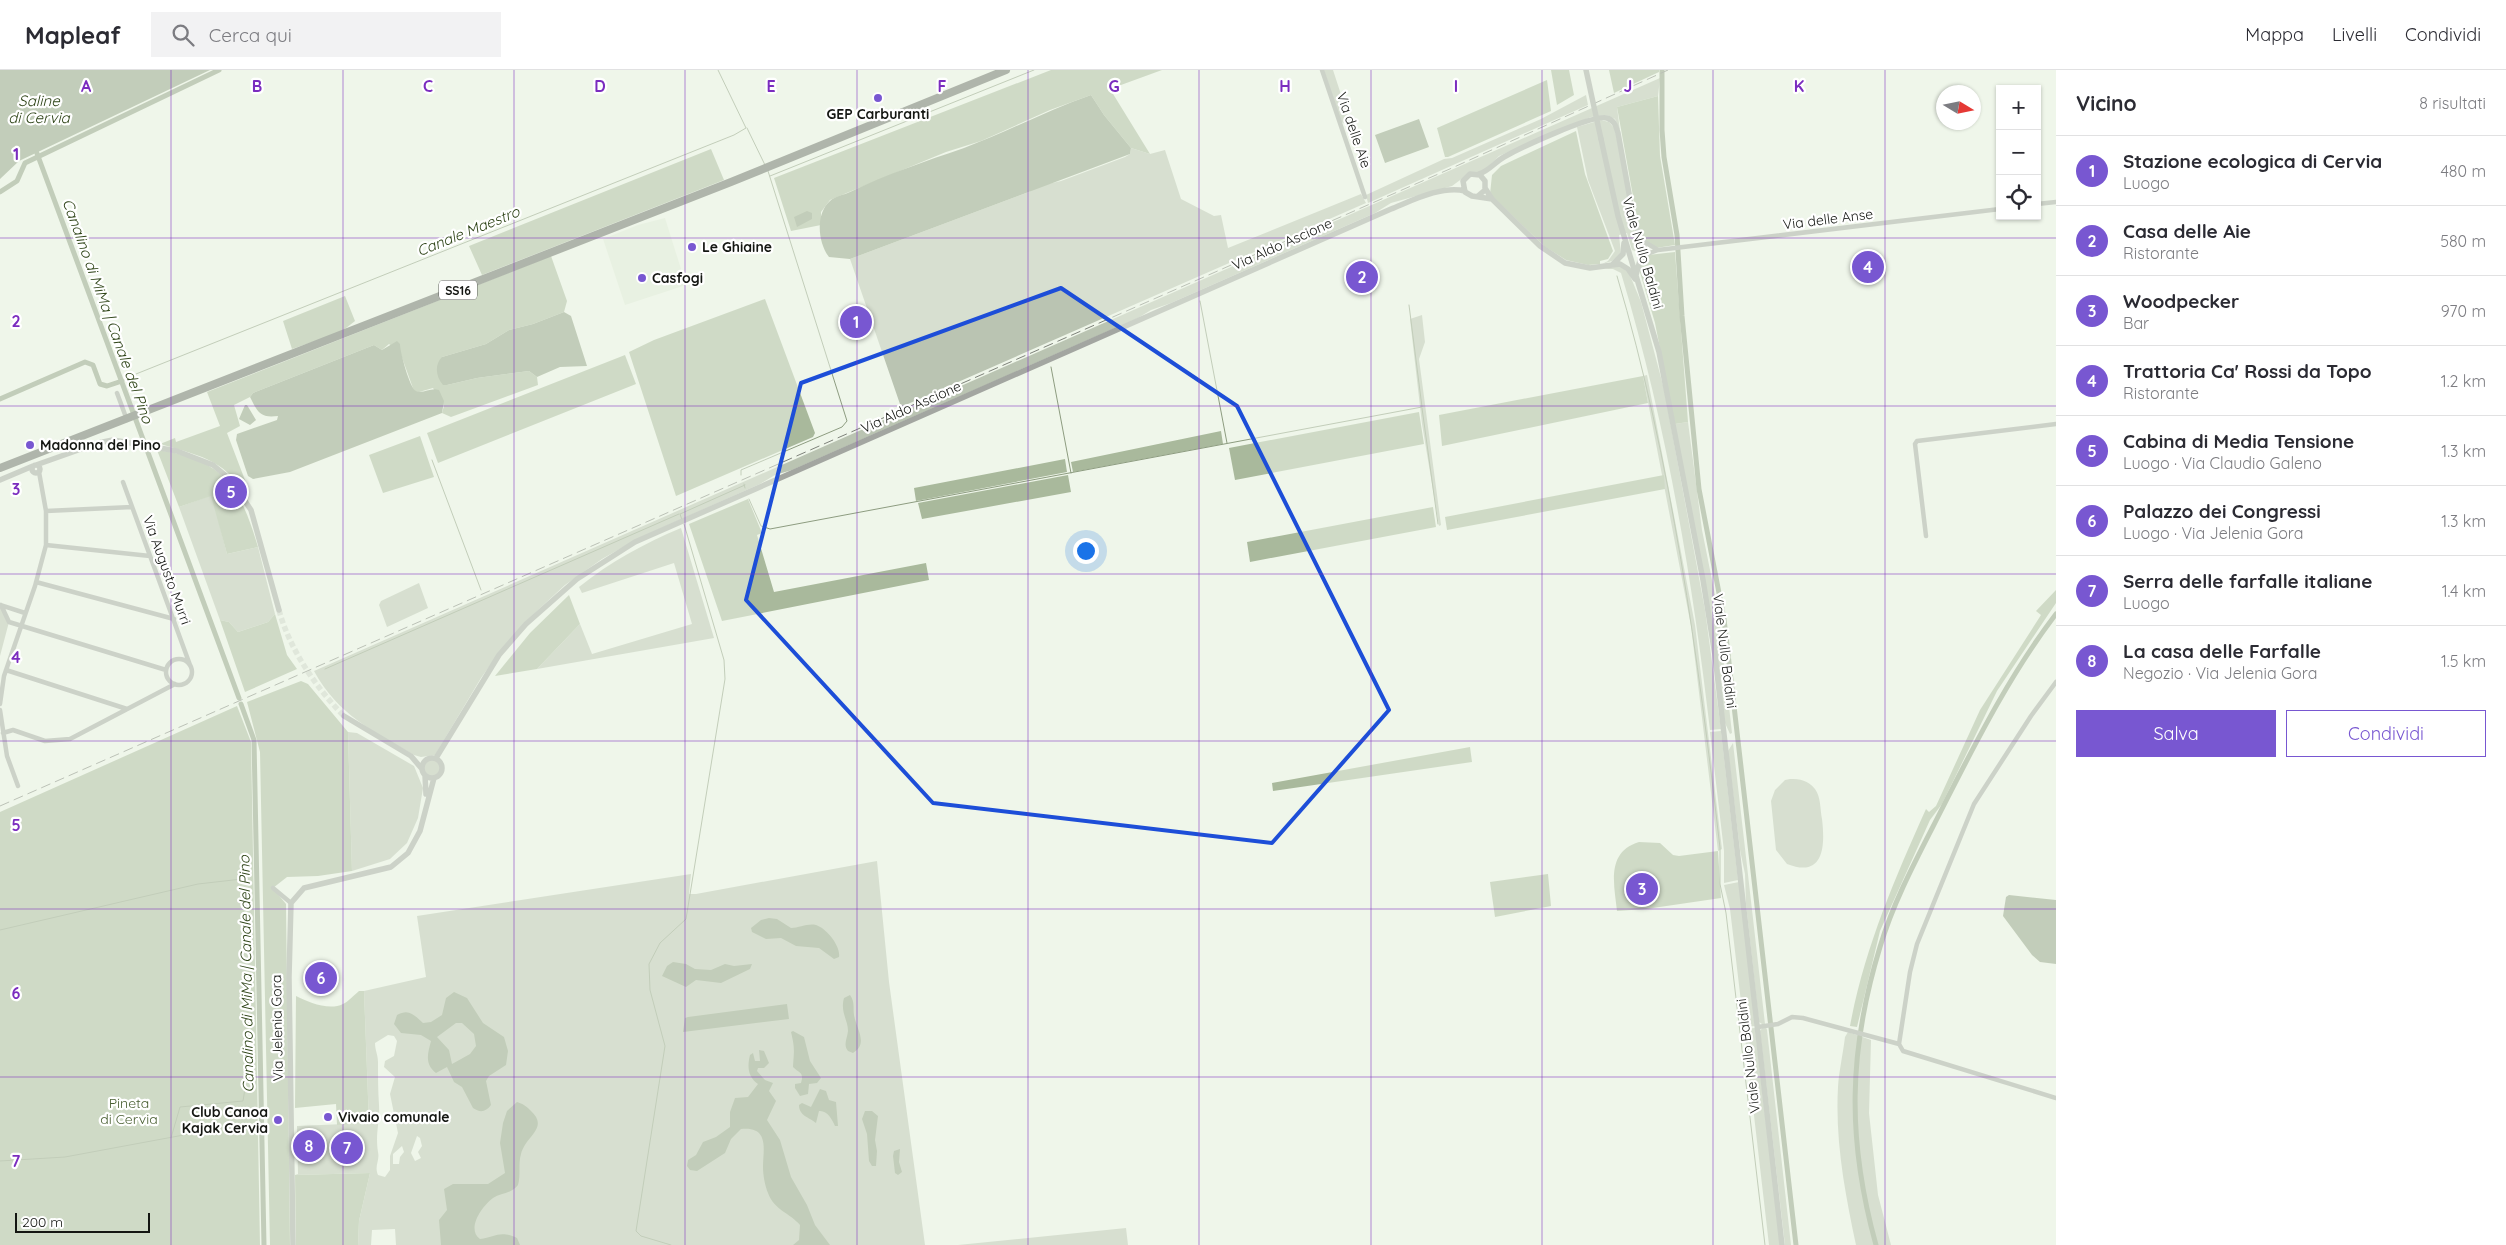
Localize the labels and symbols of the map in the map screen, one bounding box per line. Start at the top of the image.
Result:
text: A [81,76,92,96]
text: B [252,76,262,96]
text: C [423,76,433,96]
text: D [594,76,606,96]
text: E [766,76,776,96]
text: F [938,76,947,96]
text: G [1108,76,1120,96]
text: H [1279,76,1291,96]
text: I [1454,76,1458,96]
text: J [1624,76,1632,96]
text: K [1794,76,1804,96]
north arrow [1936,85,1981,130]
street label: Via delle Aie [1333,90,1375,170]
water label: Saline di Cervia [8,91,71,127]
marker: GEP Carburanti [872,92,884,104]
place label: GEP Carburanti [827,105,929,123]
text: 1 [13,144,19,164]
street label: Viale Nullo Baldini [1618,195,1668,311]
water label: Canalino di MiMa | Canale del Pino [58,196,158,427]
water label: Canale Maestro [414,201,523,260]
street label: Via delle Anse [1782,205,1874,233]
street label: Via Aldo Ascione [1229,214,1335,274]
place label: Le Ghiaine [702,238,772,256]
marker: Le Ghiaine [686,241,698,253]
pin: 4 [1852,248,1884,286]
pin: 2 [1346,258,1378,296]
place label: Casfogi [652,269,703,287]
marker: Casfogi [636,272,648,284]
road number: SS16 [439,280,477,300]
pin: 1 [840,303,872,341]
text: 2 [11,311,21,331]
street label: Via Aldo Ascione [858,377,964,437]
place label: Madonna del Pino [40,436,161,454]
marker: Madonna del Pino [24,439,36,451]
pin: 5 [215,473,247,511]
text: 3 [12,479,20,499]
street label: Via Augusto Murri [139,513,195,627]
your location [1073,538,1099,564]
street label: Viale Nullo Baldini [1709,593,1741,709]
text: 4 [11,647,21,667]
text: 5 [11,815,21,835]
water label: Canalino di MiMa | Canale del Pino [234,854,258,1093]
pin: 3 [1626,870,1658,908]
pin: 6 [305,959,337,997]
street label: Via Jelenia Gora [267,974,287,1082]
text: 6 [12,983,21,1003]
street label: Viale Nullo Baldini [1732,998,1764,1114]
park label: Pineta di Cervia [100,1094,158,1128]
place label: Club Canoa Kajak Cervia [182,1103,268,1137]
place label: Vivaio comunale [338,1108,450,1126]
marker: Vivaio comunale [322,1111,334,1123]
marker: Club Canoa Kajak Cervia [272,1114,284,1126]
pin: 8 [293,1127,325,1165]
pin: 7 [331,1129,363,1167]
text: 7 [12,1151,21,1171]
scale bar [15,1210,150,1233]

